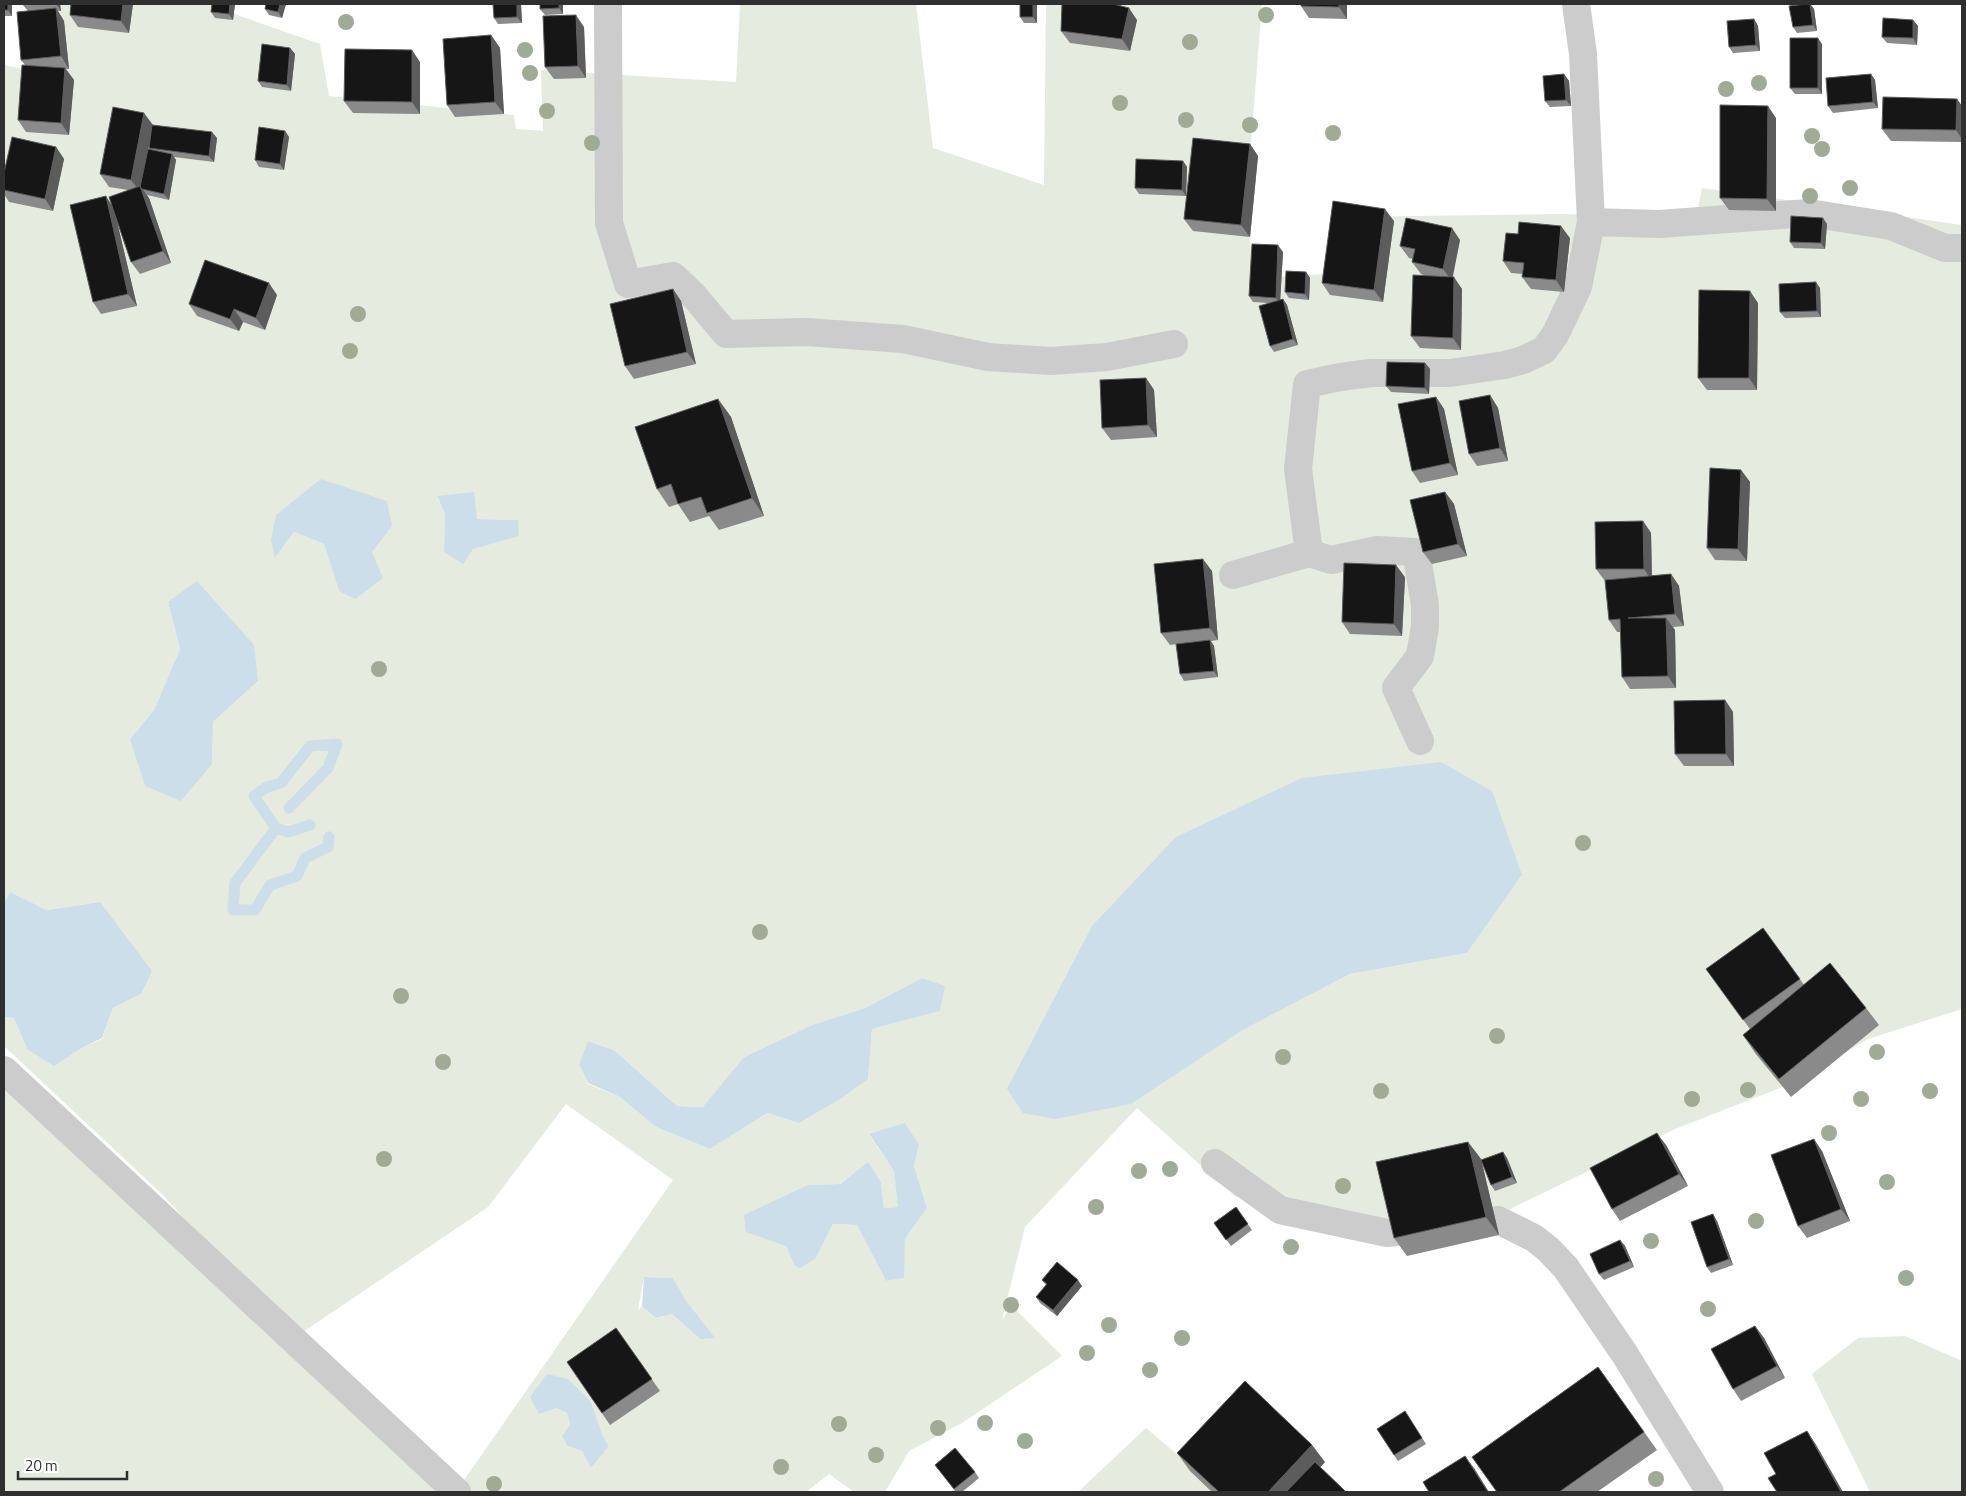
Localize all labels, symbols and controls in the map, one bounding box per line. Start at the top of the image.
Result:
scale bar [18,1448,126,1480]
text: 20 m [25,1454,58,1477]

